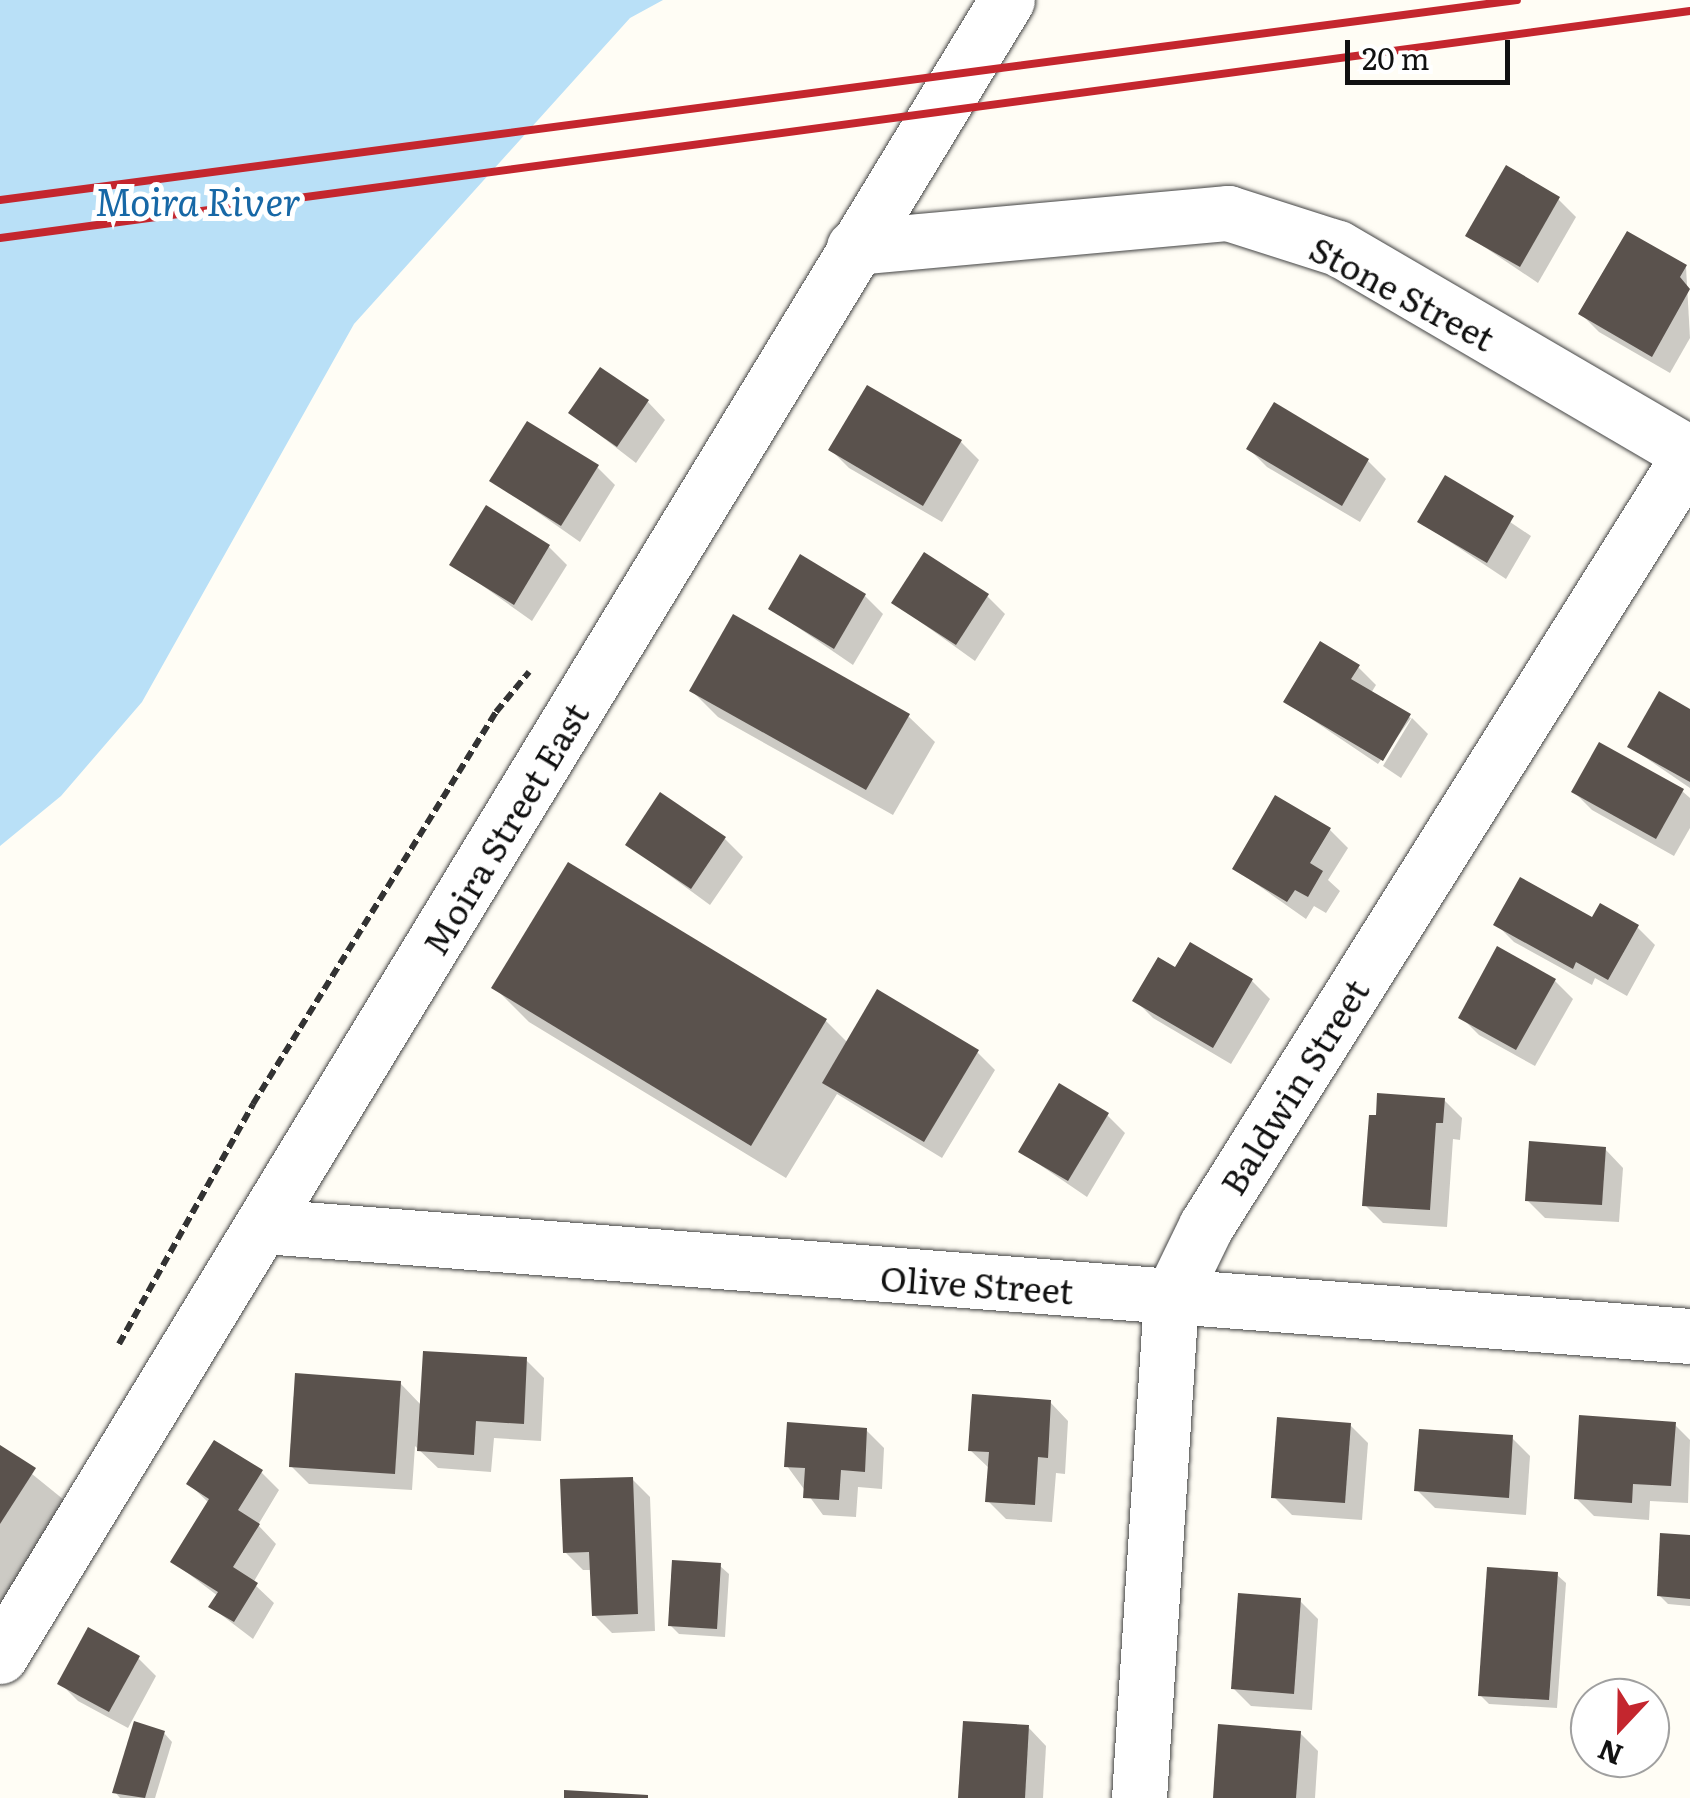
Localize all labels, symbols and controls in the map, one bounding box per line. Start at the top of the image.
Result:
scale bar [1350,20,1515,82]
text: 20 m [1362,35,1430,79]
water label: Moira River [95,177,301,223]
street label: Stone Street [1304,226,1502,358]
street label: Moira Street East [412,694,596,962]
street label: Baldwin Street [1210,970,1376,1202]
street label: Olive Street [879,1255,1075,1311]
north arrow [1570,1678,1670,1778]
text: N [1591,1730,1628,1778]

